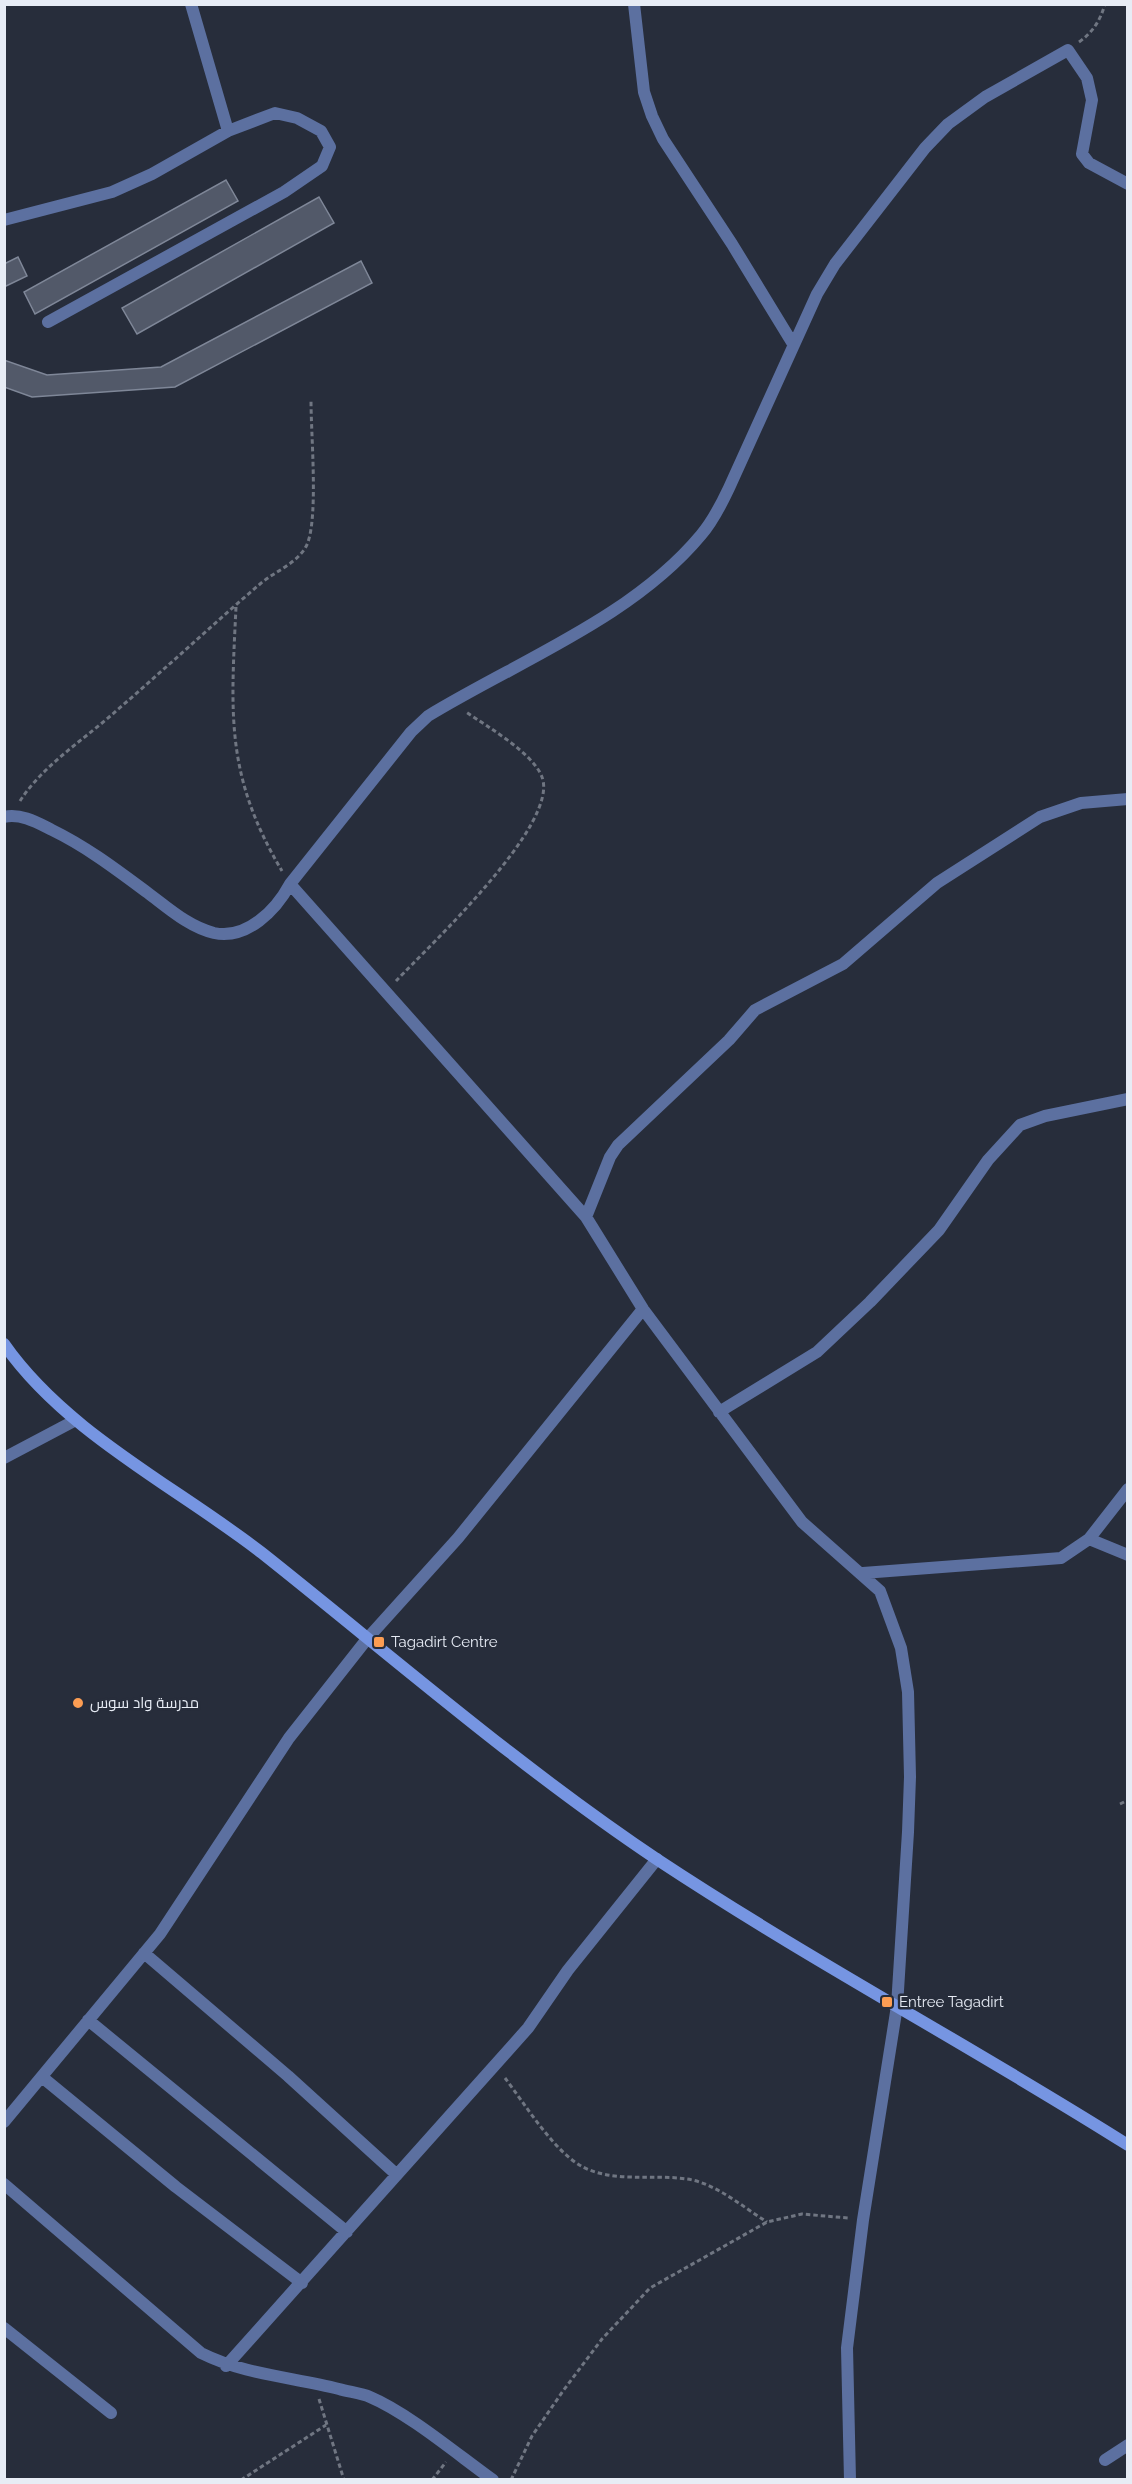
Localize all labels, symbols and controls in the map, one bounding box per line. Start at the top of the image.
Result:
place label: Tagadirt Centre [391,1633,498,1651]
marker: Tagadirt Centre [372,1635,386,1649]
place label: مدرسة واد سوس [90,1694,199,1713]
marker: مدرسة واد سوس [71,1696,85,1710]
place label: Entree Tagadirt [899,1993,1004,2011]
marker: Entree Tagadirt [880,1995,894,2009]

